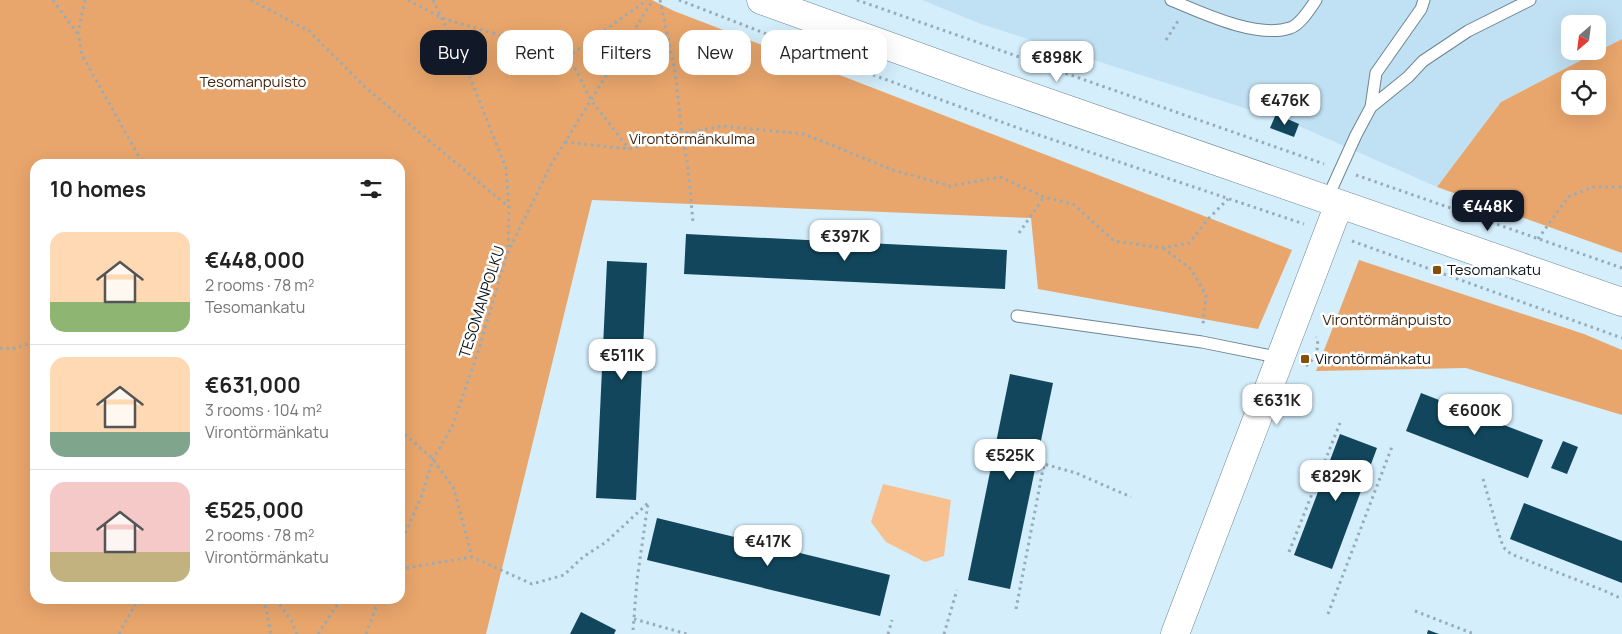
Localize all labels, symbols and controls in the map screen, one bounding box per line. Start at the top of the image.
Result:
north arrow [1561,15,1606,60]
map controls [1561,15,1606,115]
chip: Buy [420,30,487,75]
chip: Rent [497,30,573,75]
chip: Filters [583,30,669,75]
chip: New [679,30,751,75]
chip: Apartment [761,30,887,75]
pin: €898K [1022,41,1092,83]
text: €898K [1032,46,1082,68]
button: locate [1561,70,1606,115]
park label: Tesomanpuisto [200,71,307,92]
pin: €476K [1250,84,1320,126]
text: €476K [1260,89,1310,111]
park label: Virontörmänkulma [629,128,755,149]
text: 10 homes [50,175,146,203]
icon: filters [357,175,385,203]
pin: €448K [1453,190,1523,232]
text: €448K [1463,195,1513,217]
pin: €397K [810,220,880,262]
text: €397K [820,225,870,247]
street label: TESOMANPOLKU [454,243,510,361]
text: €448,000 [205,246,305,274]
icon: home [90,252,150,312]
place label: Tesomankatu [1447,259,1541,280]
marker: Tesomankatu [1431,264,1443,276]
text: 2 rooms · 78 m² [205,274,314,296]
text: Tesomankatu [205,296,305,318]
park label: Virontörmänpuisto [1323,309,1452,330]
pin: €511K [587,338,657,381]
text: €511K [600,344,644,366]
place label: Virontörmänkatu [1315,348,1431,369]
marker: Virontörmänkatu [1299,353,1311,365]
text: €631,000 [205,371,301,399]
icon: home [90,377,150,437]
pin: €631K [1242,384,1312,426]
text: €631K [1253,389,1301,411]
pin: €600K [1440,394,1510,436]
text: 3 rooms · 104 m² [205,399,322,421]
text: €600K [1449,399,1501,421]
text: Virontörmänkatu [205,421,329,443]
pin: €525K [975,438,1045,481]
text: €525K [985,444,1035,466]
pin: €829K [1301,460,1371,502]
text: €829K [1311,465,1361,487]
text: €525,000 [205,496,304,524]
icon: home [90,502,150,562]
text: 2 rooms · 78 m² [205,524,314,546]
pin: €417K [733,524,803,567]
text: €417K [745,530,791,552]
text: Virontörmänkatu [205,546,329,568]

